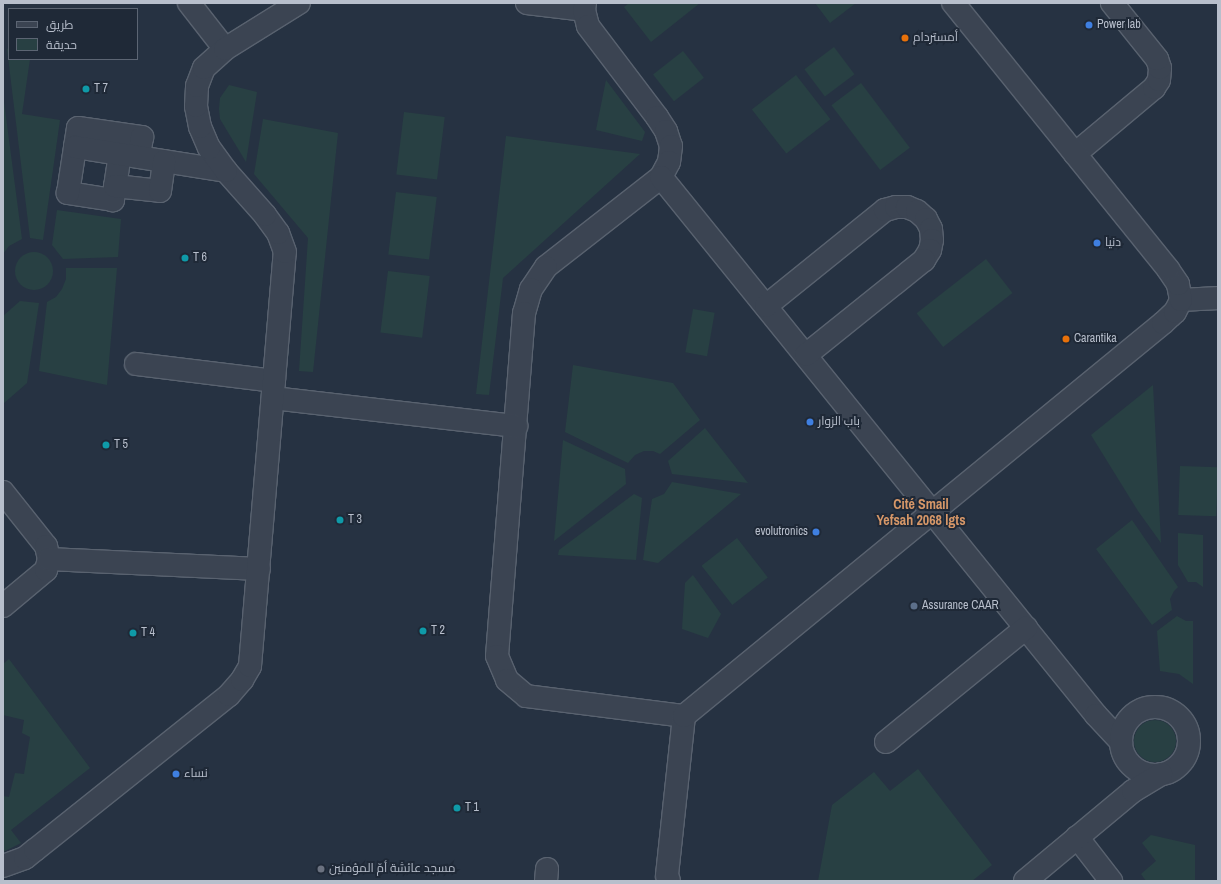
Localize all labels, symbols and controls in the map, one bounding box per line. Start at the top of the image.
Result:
legend [8,8,138,60]
text: طريق [46,17,73,33]
place label: Power lab [1097,18,1141,32]
marker: Power lab [1084,20,1094,30]
place label: أمستردام [913,31,958,45]
marker: أمستردام [900,33,910,43]
text: حديقة [46,37,77,53]
place label: T 7 [94,82,108,96]
marker: T 7 [81,84,91,94]
place label: دنيا [1105,236,1121,250]
marker: دنيا [1092,238,1102,248]
place label: T 6 [193,251,207,265]
marker: T 6 [180,253,190,263]
place label: Carantika [1074,332,1117,346]
marker: Carantika [1061,334,1071,344]
place label: باب الزوار [818,415,860,429]
marker: باب الزوار [805,417,815,427]
place label: T 5 [114,438,128,452]
marker: T 5 [101,440,111,450]
district label: Cité Smail Yefsah 2068 lgts [876,496,966,528]
place label: T 3 [348,513,362,527]
marker: T 3 [335,515,345,525]
place label: evolutronics [755,525,808,539]
marker: evolutronics [811,527,821,537]
place label: Assurance CAAR [922,599,999,613]
marker: Assurance CAAR [909,601,919,611]
place label: T 2 [431,624,445,638]
place label: T 4 [141,626,155,640]
marker: T 2 [418,626,428,636]
marker: T 4 [128,628,138,638]
place label: نساء [184,767,208,781]
marker: نساء [171,769,181,779]
place label: T 1 [465,801,479,815]
marker: T 1 [452,803,462,813]
place label: مسجد عائشة أمّ المؤمنين [329,862,455,876]
marker: مسجد عائشة أمّ المؤمنين [316,864,326,874]

